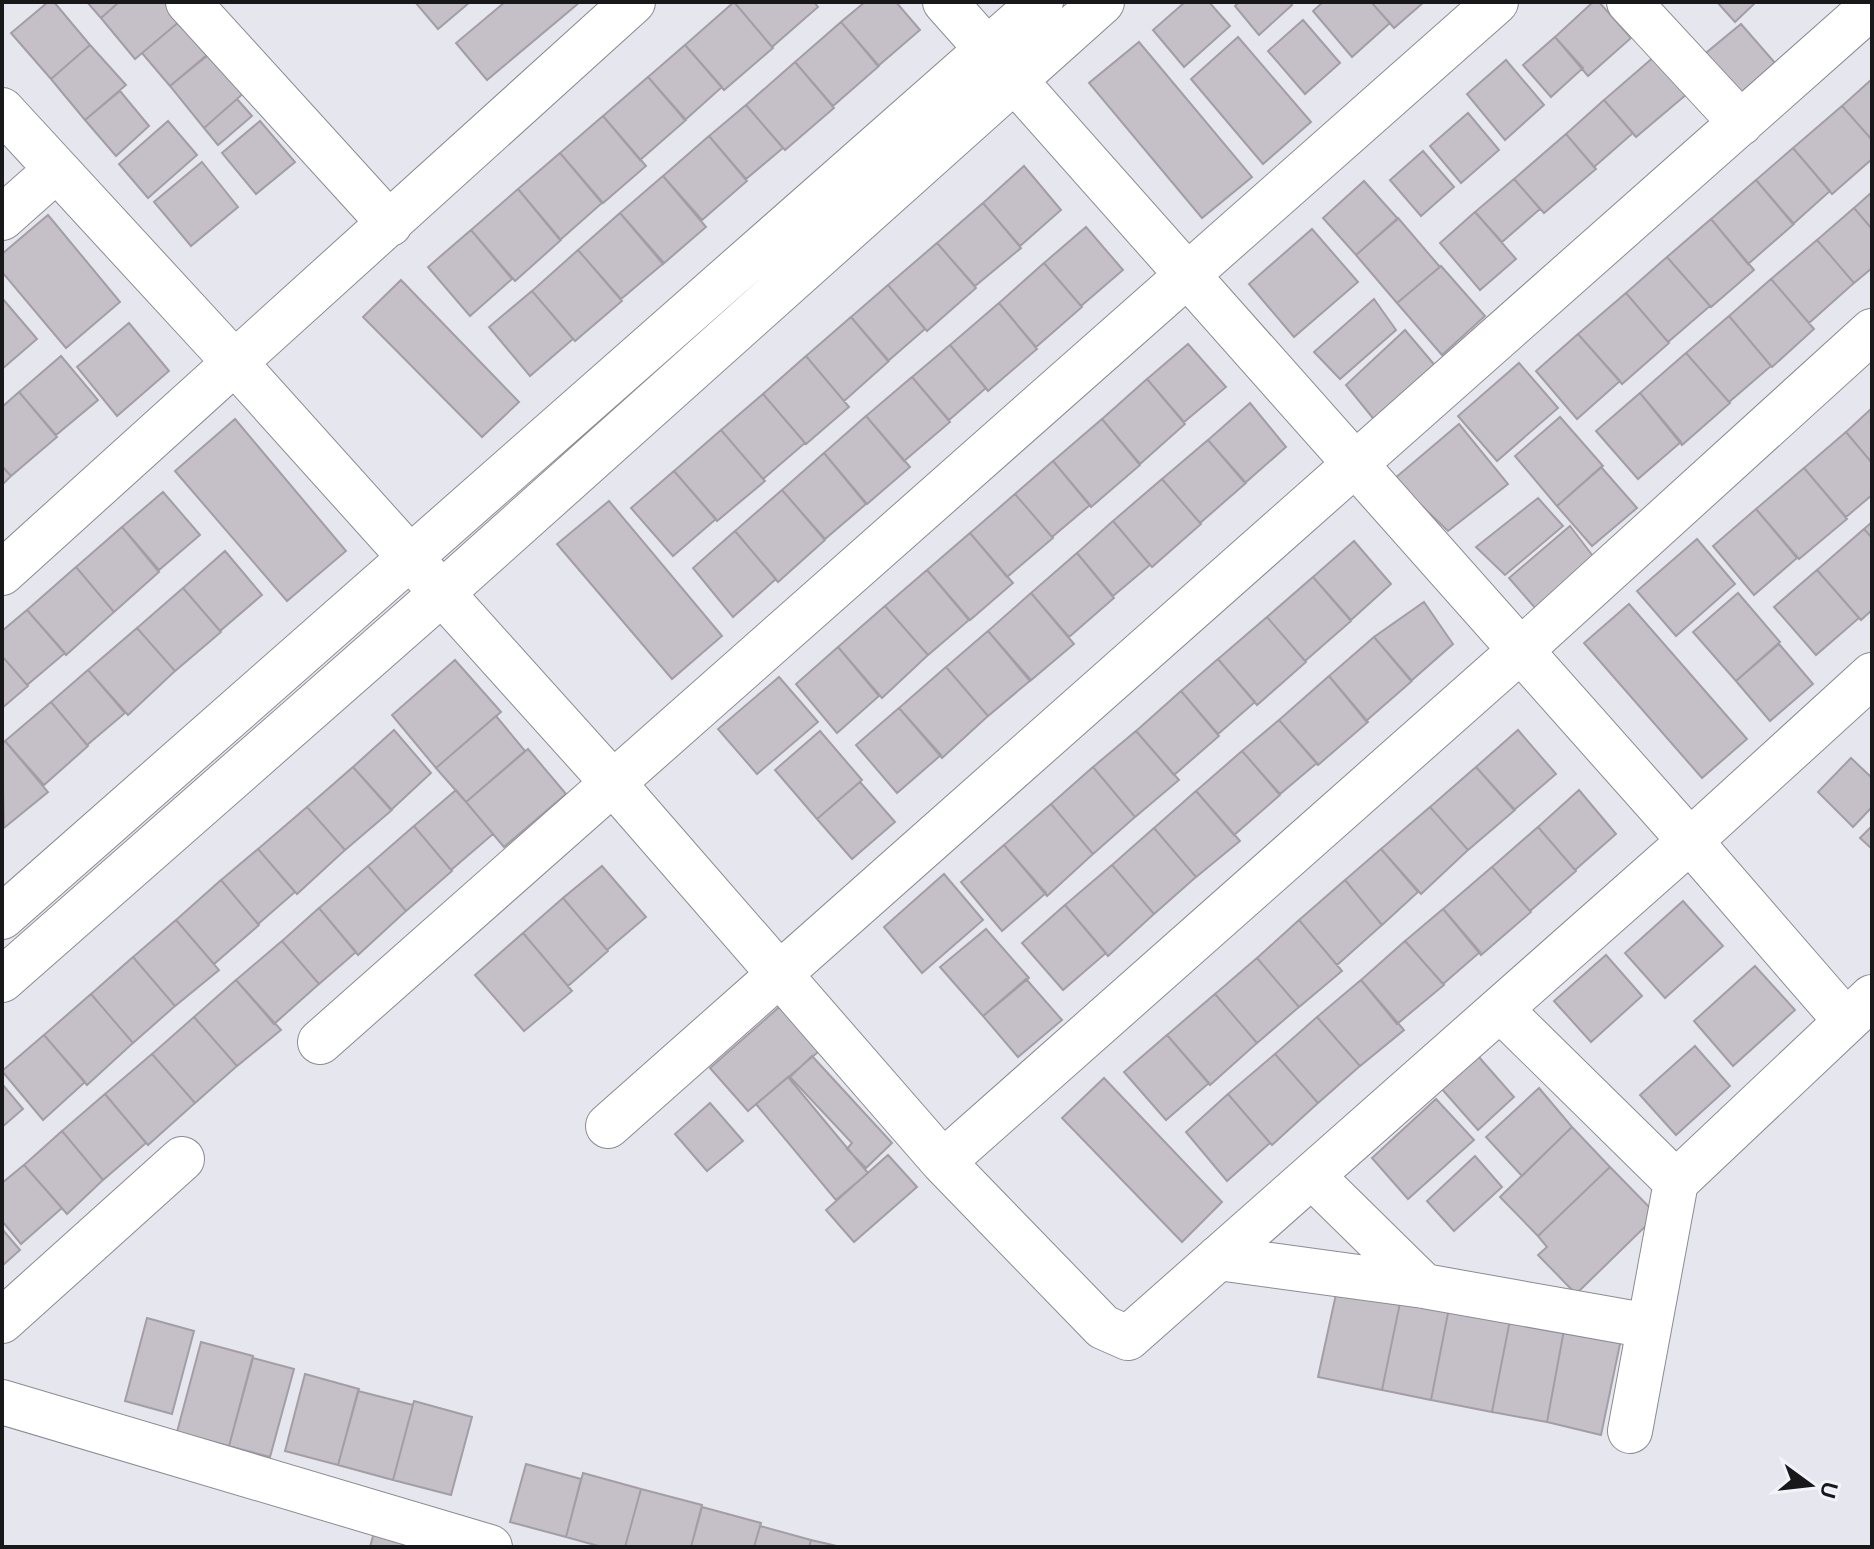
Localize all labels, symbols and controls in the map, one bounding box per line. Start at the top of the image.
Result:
north arrow [1770,1445,1850,1525]
text: U [1815,1479,1843,1501]

